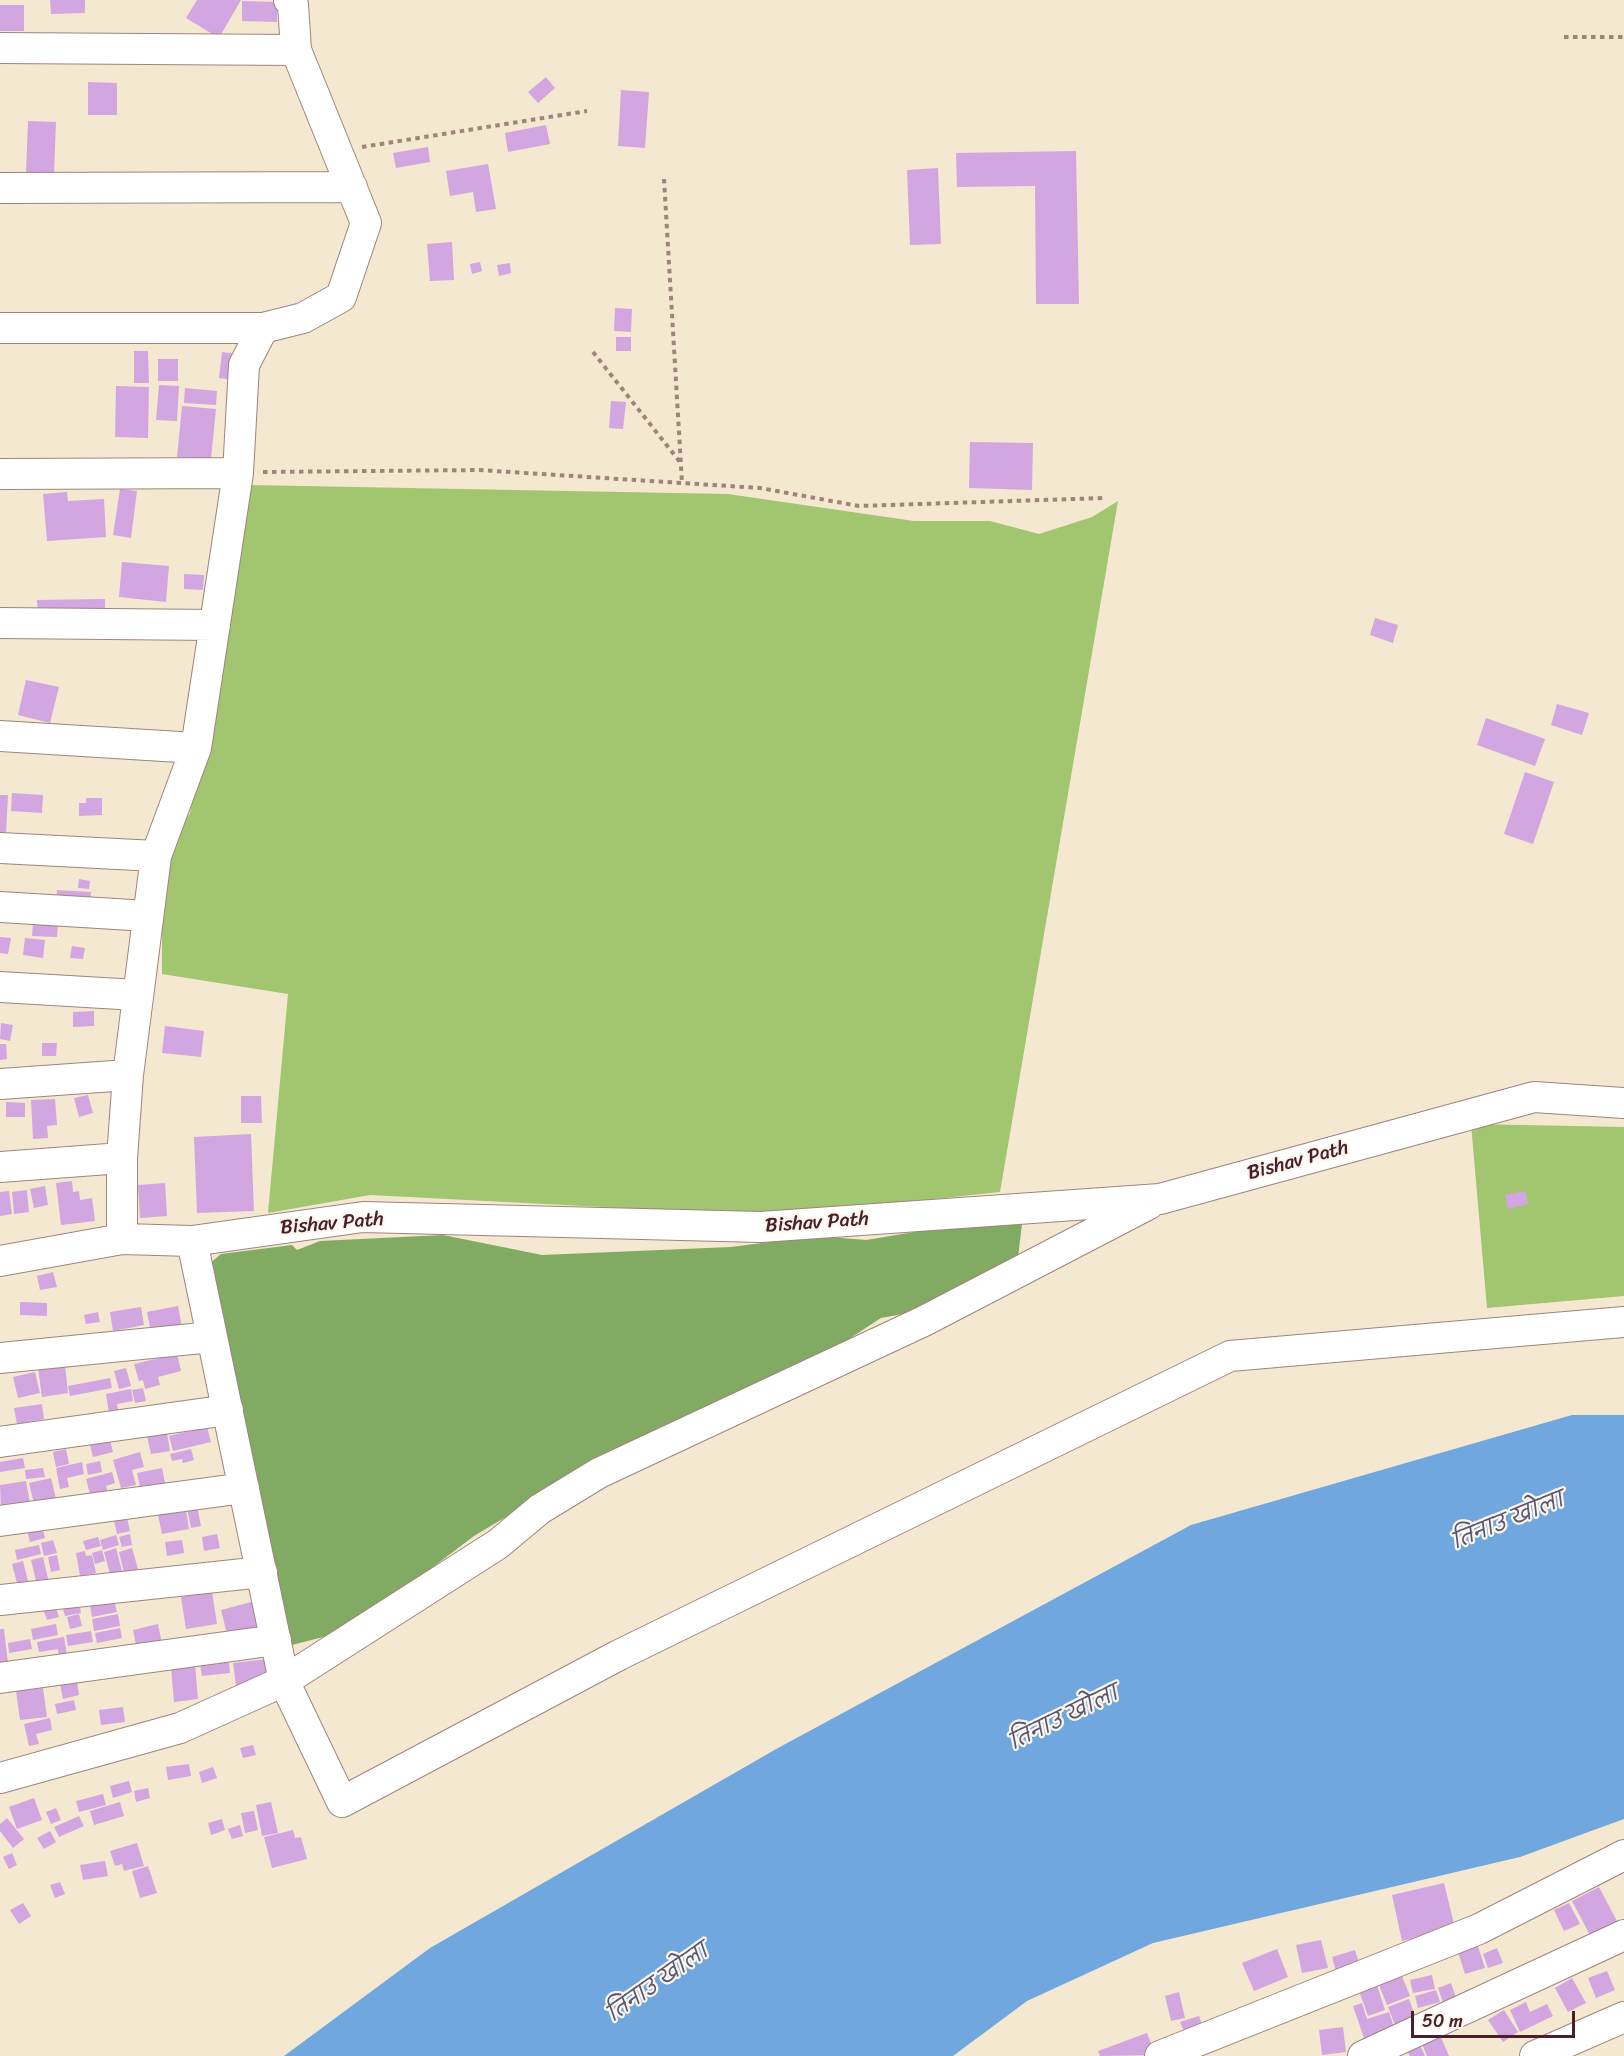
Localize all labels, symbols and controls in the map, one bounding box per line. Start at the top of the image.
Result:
street label: Bishav Path [1245,1136,1351,1186]
street label: Bishav Path [764,1207,870,1239]
street label: Bishav Path [279,1208,385,1240]
water label: तिनाउ खोला [1448,1488,1568,1556]
water label: तिनाउ खोला [1005,1682,1123,1756]
water label: तिनाउ खोला [602,1940,714,2028]
scale bar [1414,1999,1578,2037]
text: 50 m [1422,2005,1463,2037]

